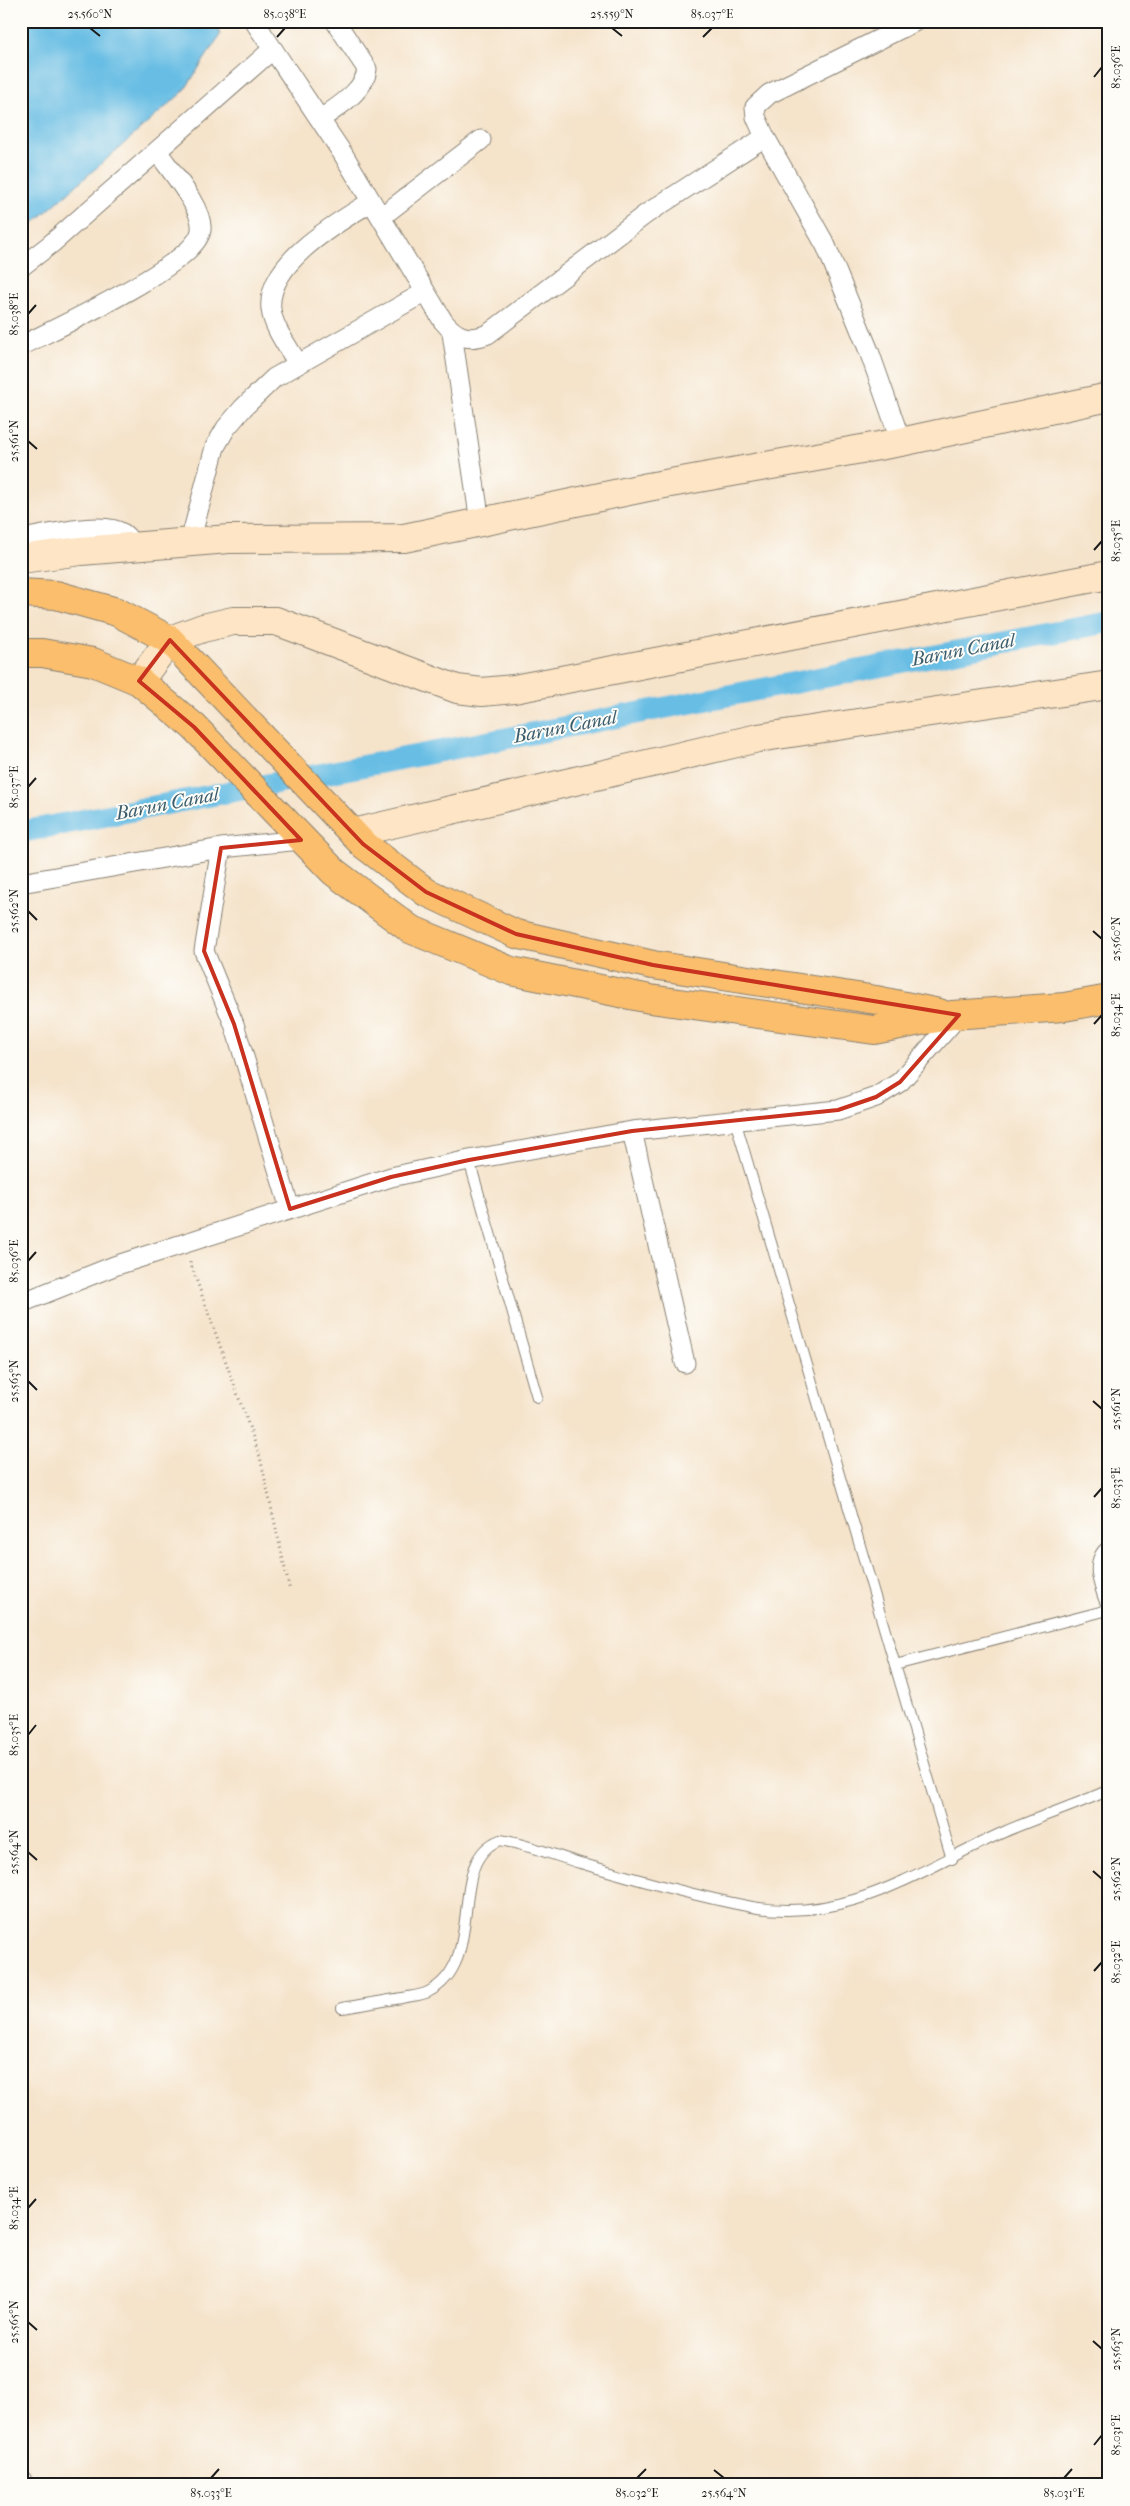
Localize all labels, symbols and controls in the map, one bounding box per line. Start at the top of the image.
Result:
text: 25.560°N [68,7,112,21]
text: 85.038°E [264,7,306,21]
text: 25.559°N [590,7,634,21]
text: 85.037°E [691,7,733,21]
text: 85.036°E [1109,45,1123,89]
text: 85.038°E [7,293,21,335]
text: 25.561°N [7,420,21,462]
text: 85.035°E [1109,520,1123,562]
water label: Barun Canal [909,629,1019,671]
water label: Barun Canal [511,706,621,748]
text: 85.037°E [7,766,21,808]
water label: Barun Canal [113,783,223,825]
text: 25.562°N [7,889,21,933]
text: 25.560°N [1109,917,1123,961]
text: 85.034°E [1109,993,1123,1037]
text: 85.036°E [7,1239,21,1283]
text: 25.563°N [7,1359,21,1403]
text: 25.561°N [1109,1388,1123,1430]
text: 85.033°E [1109,1467,1123,1509]
text: 85.035°E [7,1714,21,1756]
text: 25.564°N [7,1829,21,1875]
text: 25.562°N [1109,1857,1123,1901]
text: 85.032°E [1109,1941,1123,1983]
text: 85.034°E [7,2186,21,2230]
text: 25.565°N [7,2300,21,2344]
text: 25.563°N [1109,2327,1123,2371]
text: 85.031°E [1109,2414,1123,2456]
text: 85.033°E [190,2486,232,2500]
text: 85.032°E [616,2486,658,2500]
text: 25.564°N [701,2486,747,2500]
text: 85.031°E [1043,2486,1085,2500]

